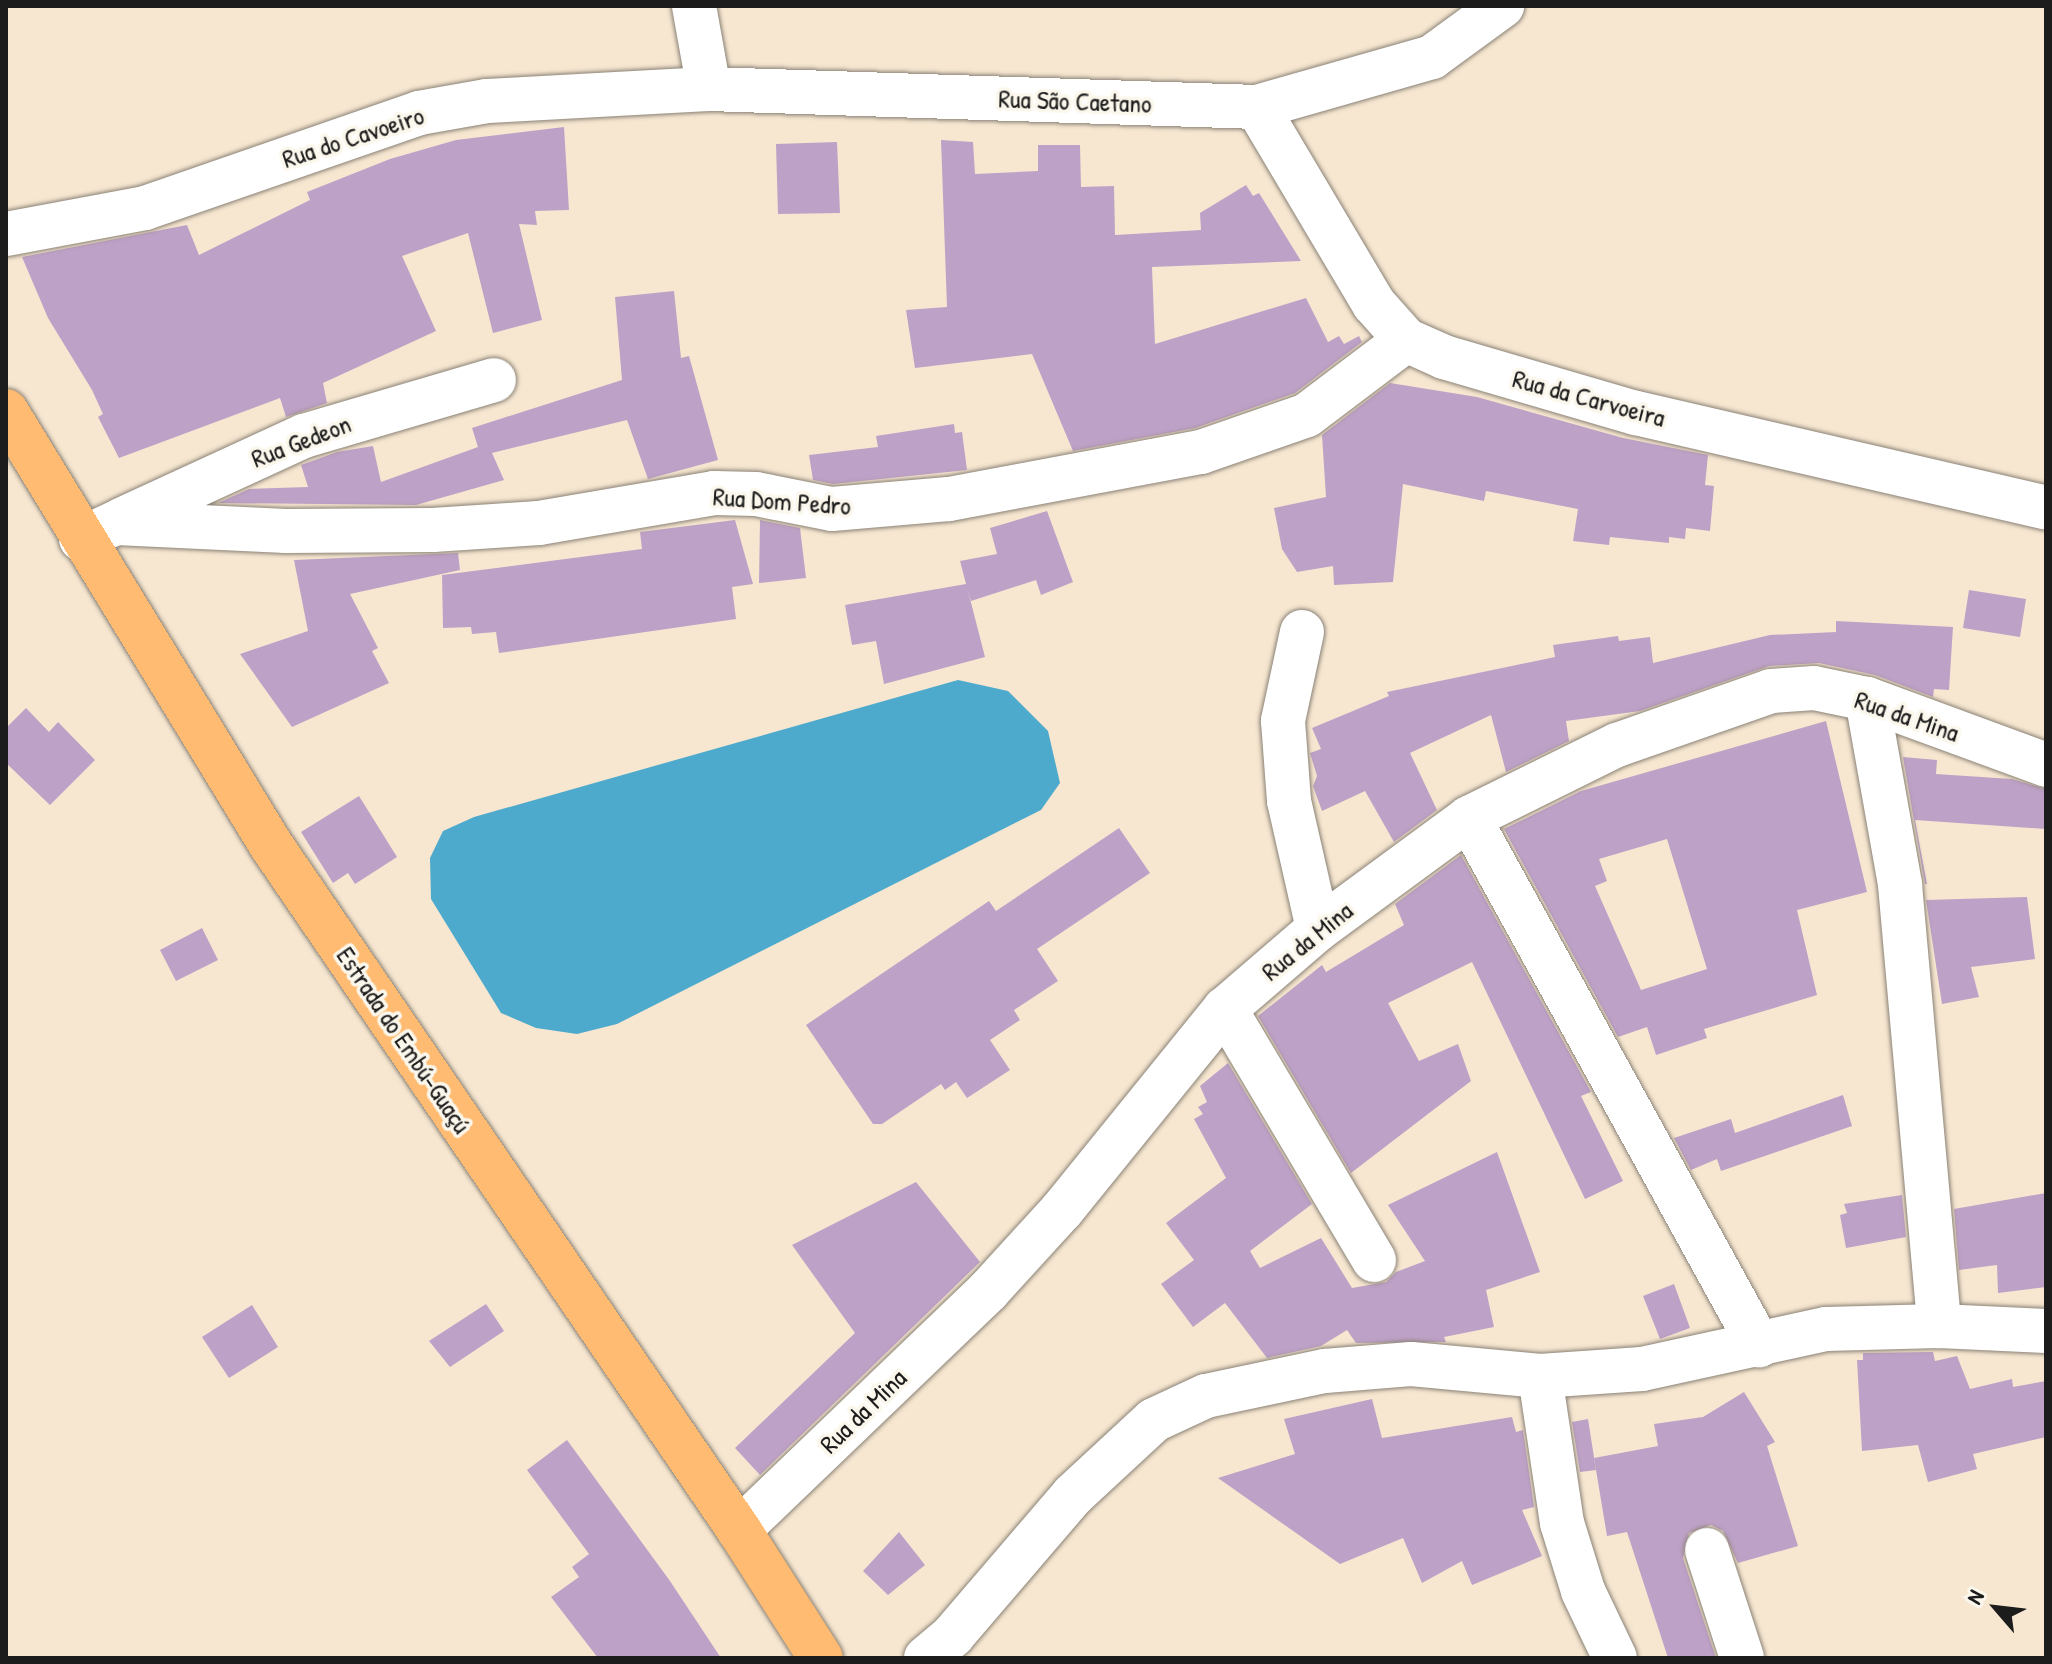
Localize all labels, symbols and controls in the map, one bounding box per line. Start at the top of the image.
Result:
street label: Rua São Caetano [998,83,1152,119]
street label: Rua do Cavoeiro [278,99,428,175]
street label: Rua da Carvoeira [1509,363,1669,433]
street label: Rua Gedeon [247,408,355,474]
street label: Rua Dom Pedro [712,481,852,521]
street label: Rua da Mina [1851,684,1963,748]
street label: Rua da Mina [1255,895,1359,987]
street label: Estrada do Embú-Guaçú [330,941,478,1139]
street label: Rua da Mina [813,1362,913,1460]
north arrow [1956,1568,2036,1648]
text: N [1959,1585,1991,1609]

